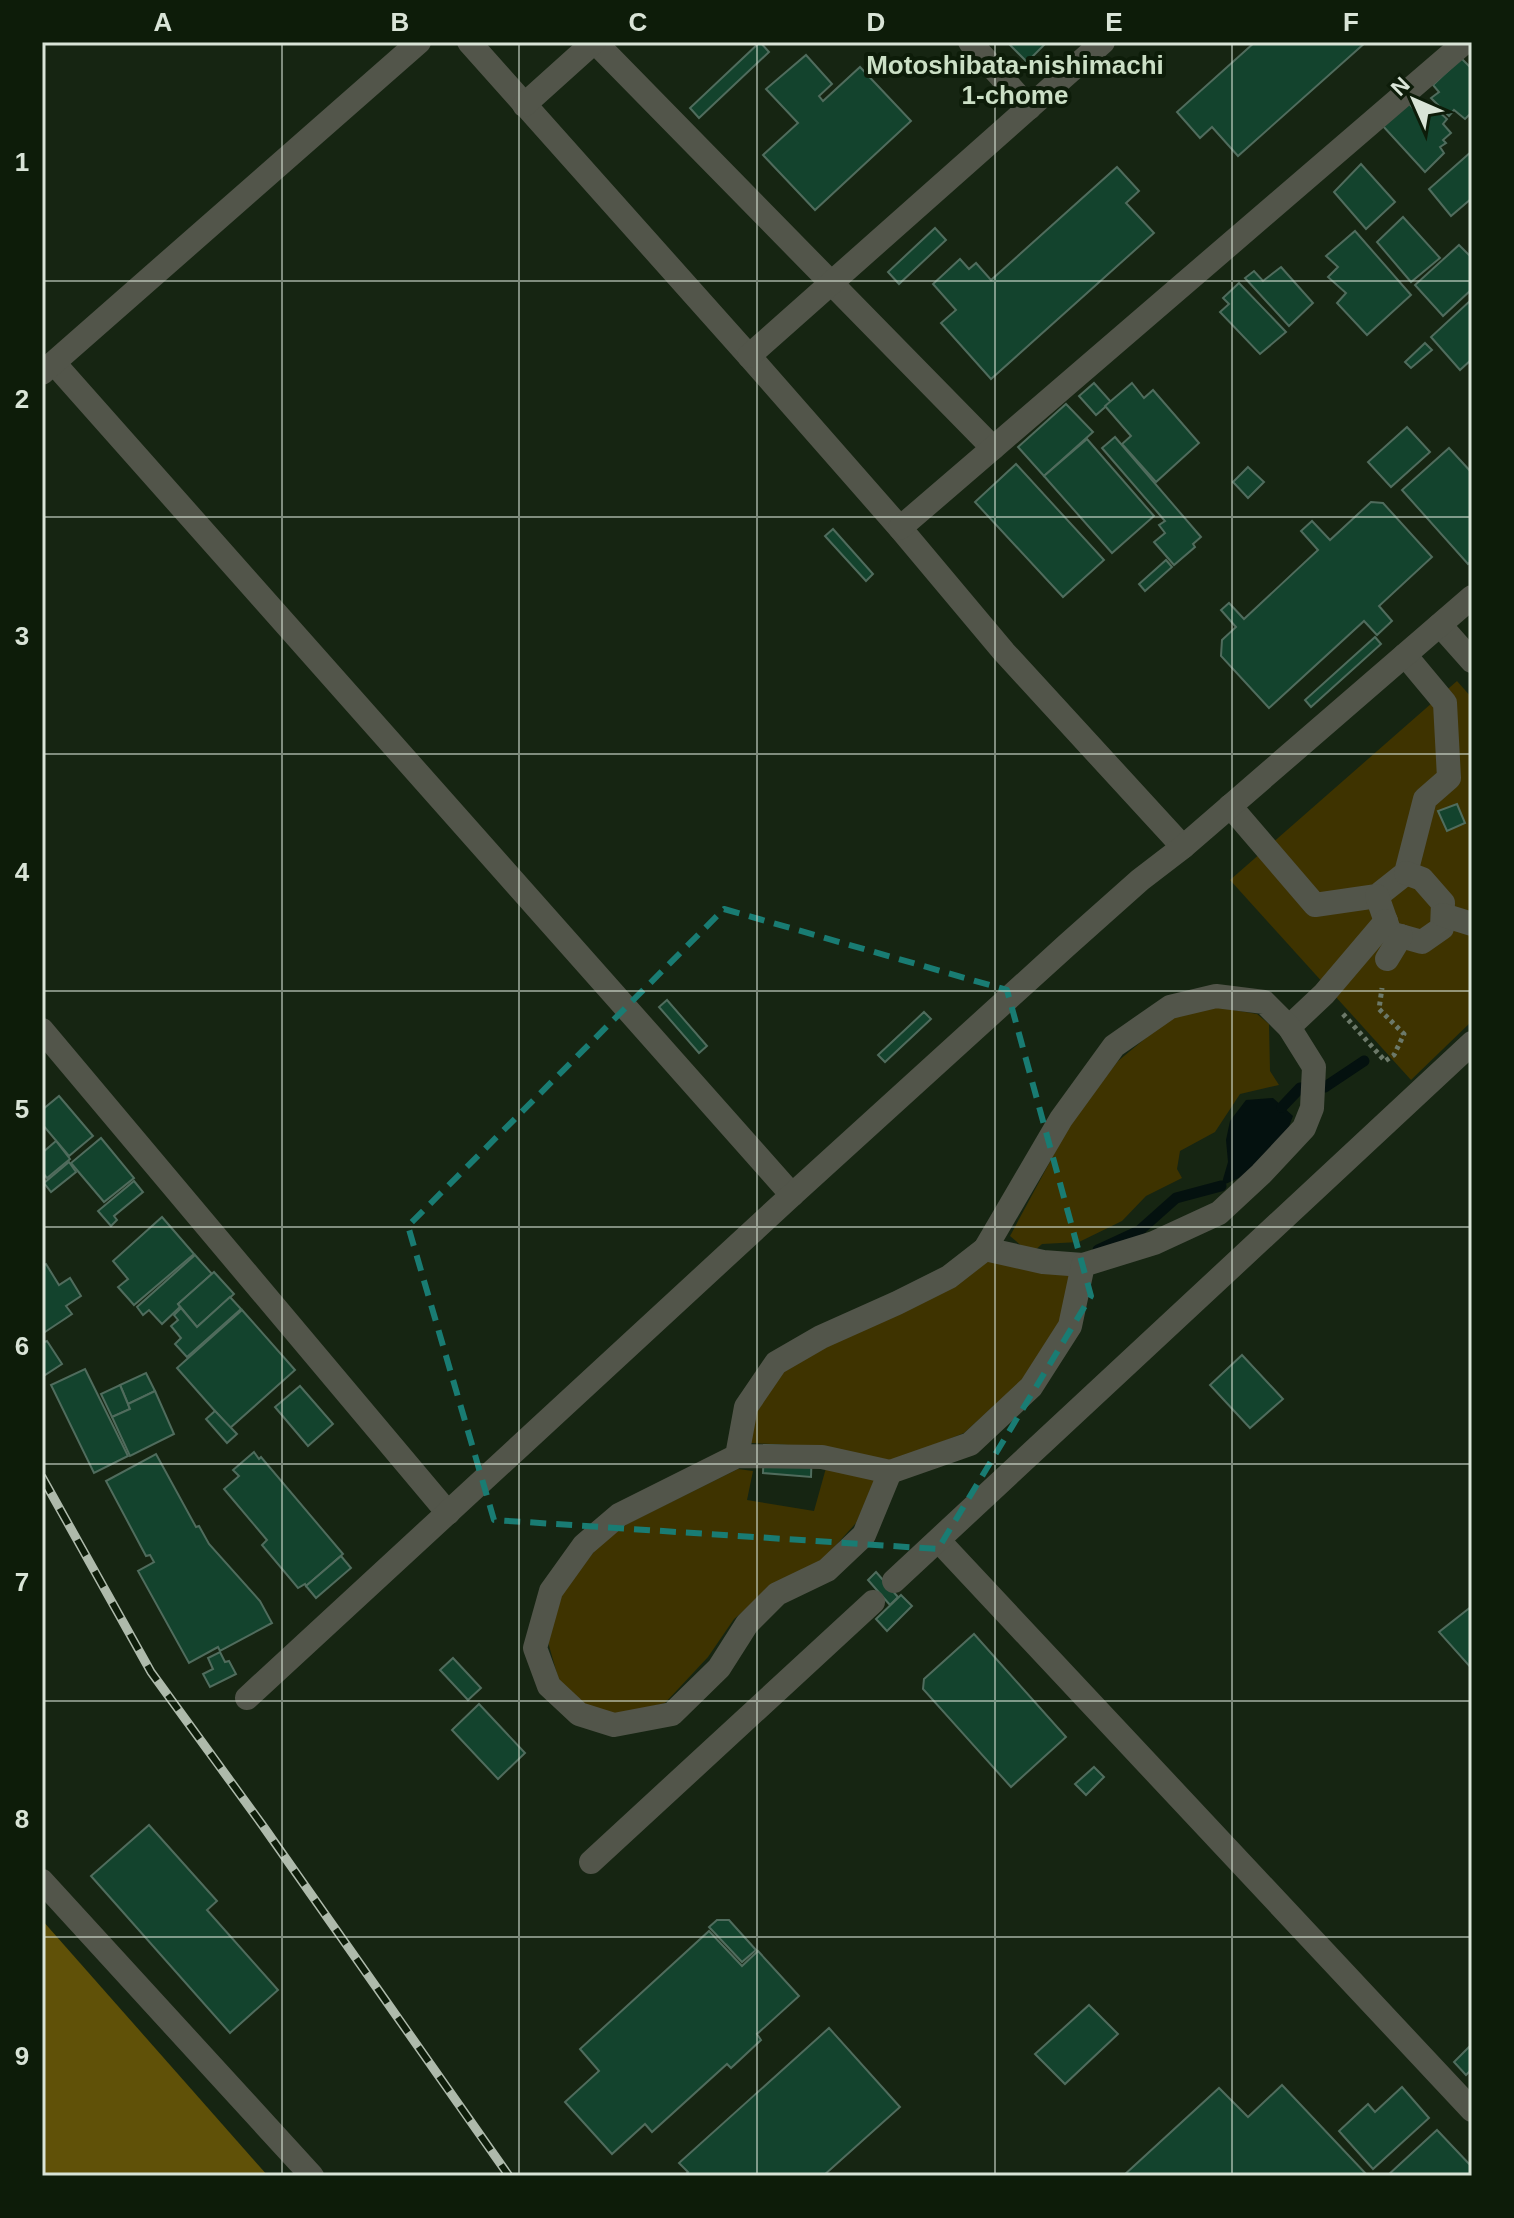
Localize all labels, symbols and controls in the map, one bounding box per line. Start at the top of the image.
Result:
text: A [154,7,173,37]
text: B [391,7,409,37]
text: C [629,7,648,37]
text: D [867,7,885,37]
text: E [1105,7,1123,37]
text: F [1343,7,1359,37]
district label: Motoshibata-nishimachi 1-chome [866,50,1164,110]
north arrow [1374,60,1454,140]
text: N [1386,72,1415,101]
text: 1 [15,147,29,177]
text: 2 [15,384,29,414]
text: 3 [15,621,29,651]
text: 4 [15,857,30,887]
text: 5 [15,1094,29,1124]
text: 6 [15,1331,29,1361]
text: 7 [15,1567,29,1597]
text: 8 [15,1804,29,1834]
text: 9 [15,2041,29,2071]

